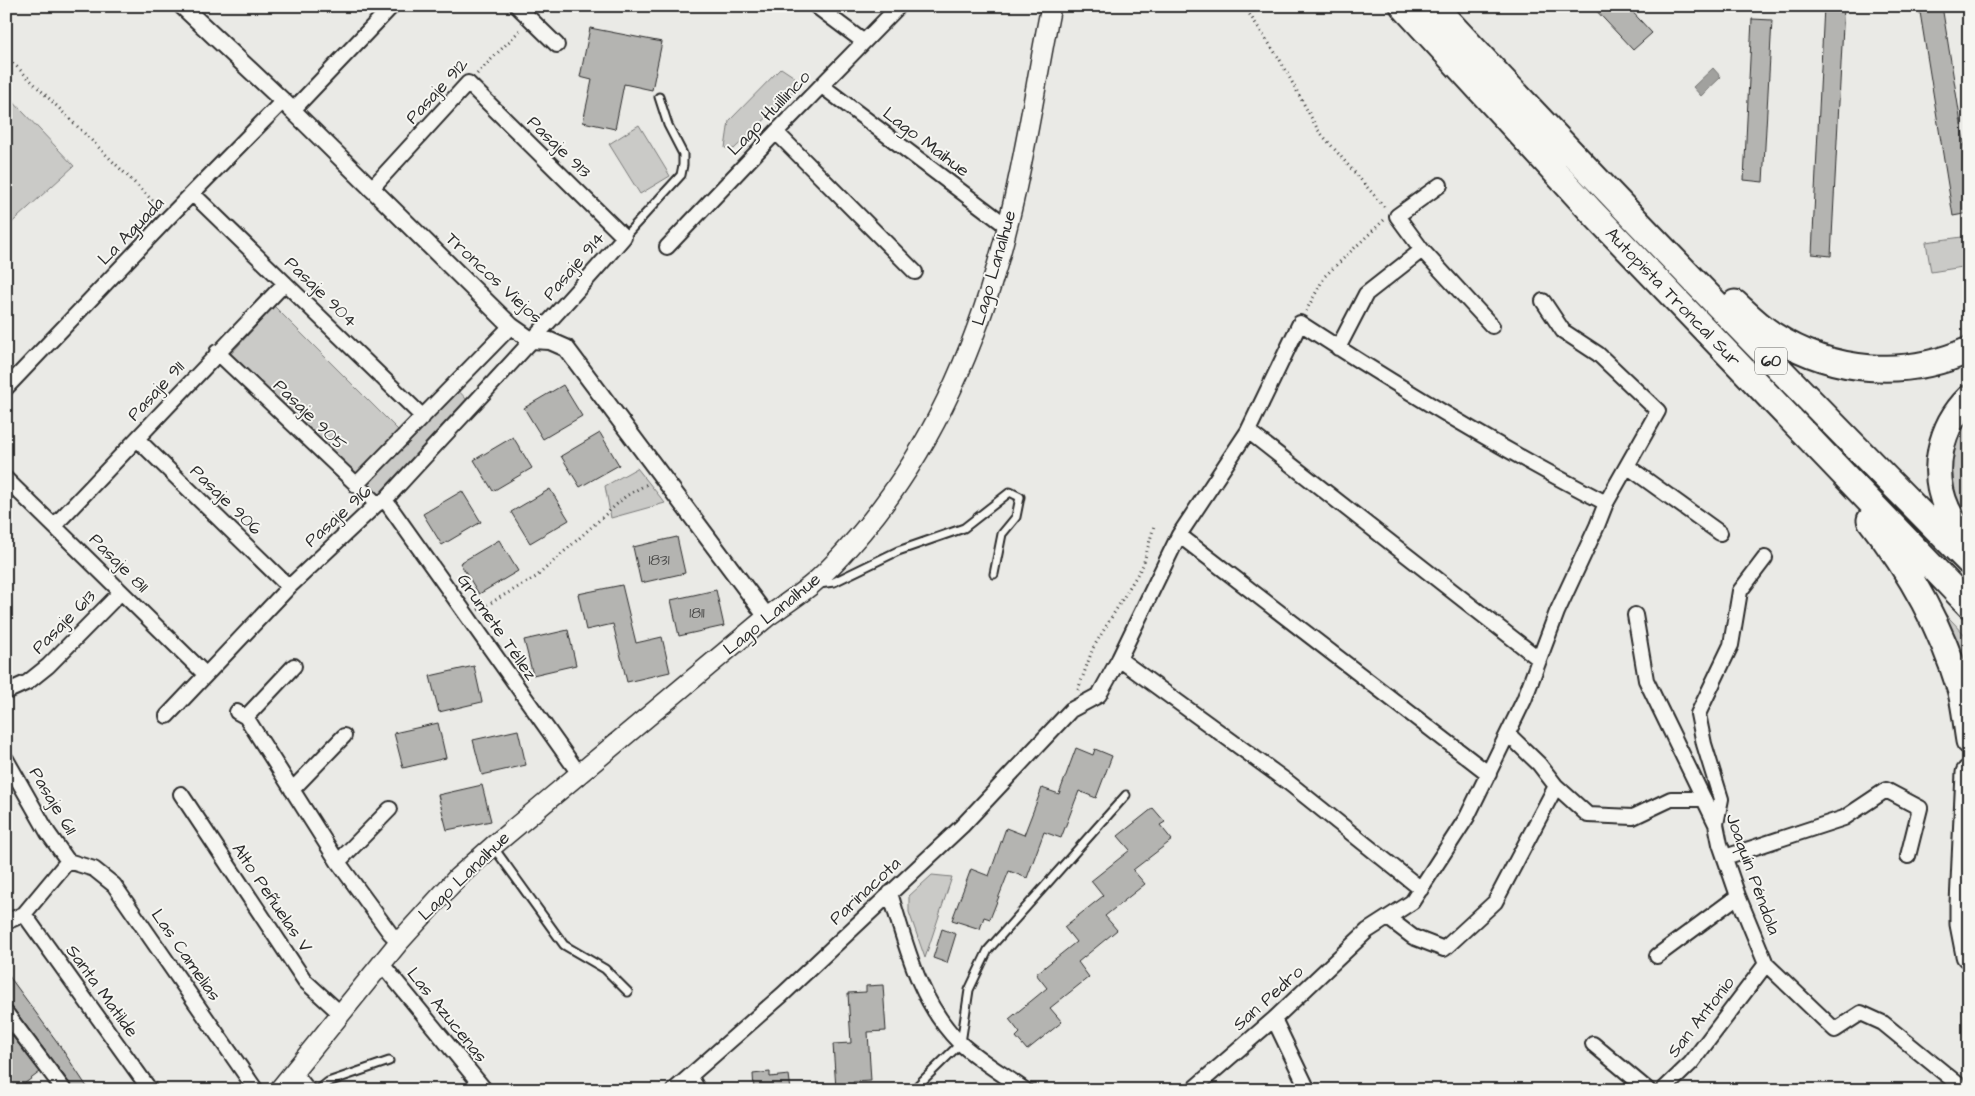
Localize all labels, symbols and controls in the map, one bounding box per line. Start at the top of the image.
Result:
street label: Pasaje 912 [400,52,475,129]
street label: Lago Huillinco [722,65,817,162]
street label: Lago Maihue [877,101,975,184]
street label: Pasaje 913 [521,110,597,184]
street label: La Aguada [92,191,171,271]
street label: Lago Lanalhue [966,207,1023,329]
street label: Autopista Troncal Sur [1600,222,1746,372]
street label: Pasaje 914 [537,226,611,306]
street label: Troncos Viejos [440,227,548,329]
street label: Pasaje 904 [279,251,363,333]
road number: 60 [1755,348,1787,374]
street label: Pasaje 911 [122,355,190,427]
street label: Pasaje 905 [268,374,352,457]
street label: Pasaje 906 [184,459,268,541]
street label: Pasaje 916 [299,479,377,553]
street label: Pasaje 811 [84,528,154,598]
house number: 1831 [648,550,670,571]
street label: Lago Lanalhue [718,567,827,662]
street label: Grumete Téllez [451,569,543,685]
street label: Pasaje 613 [26,584,102,660]
house number: 1811 [689,603,705,624]
street label: Pasaje 611 [23,762,83,840]
street label: Joaquín Péndola [1719,810,1787,938]
street label: Lago Lanalhue [413,826,516,927]
street label: Alto Peñuelas V [226,838,318,958]
street label: Parinacota [824,851,906,931]
street label: Las Camelias [145,904,227,1006]
street label: Santa Matilde [60,939,144,1043]
street label: San Pedro [1227,959,1309,1037]
street label: Las Azucenas [401,962,493,1068]
street label: San Antonio [1661,971,1741,1063]

